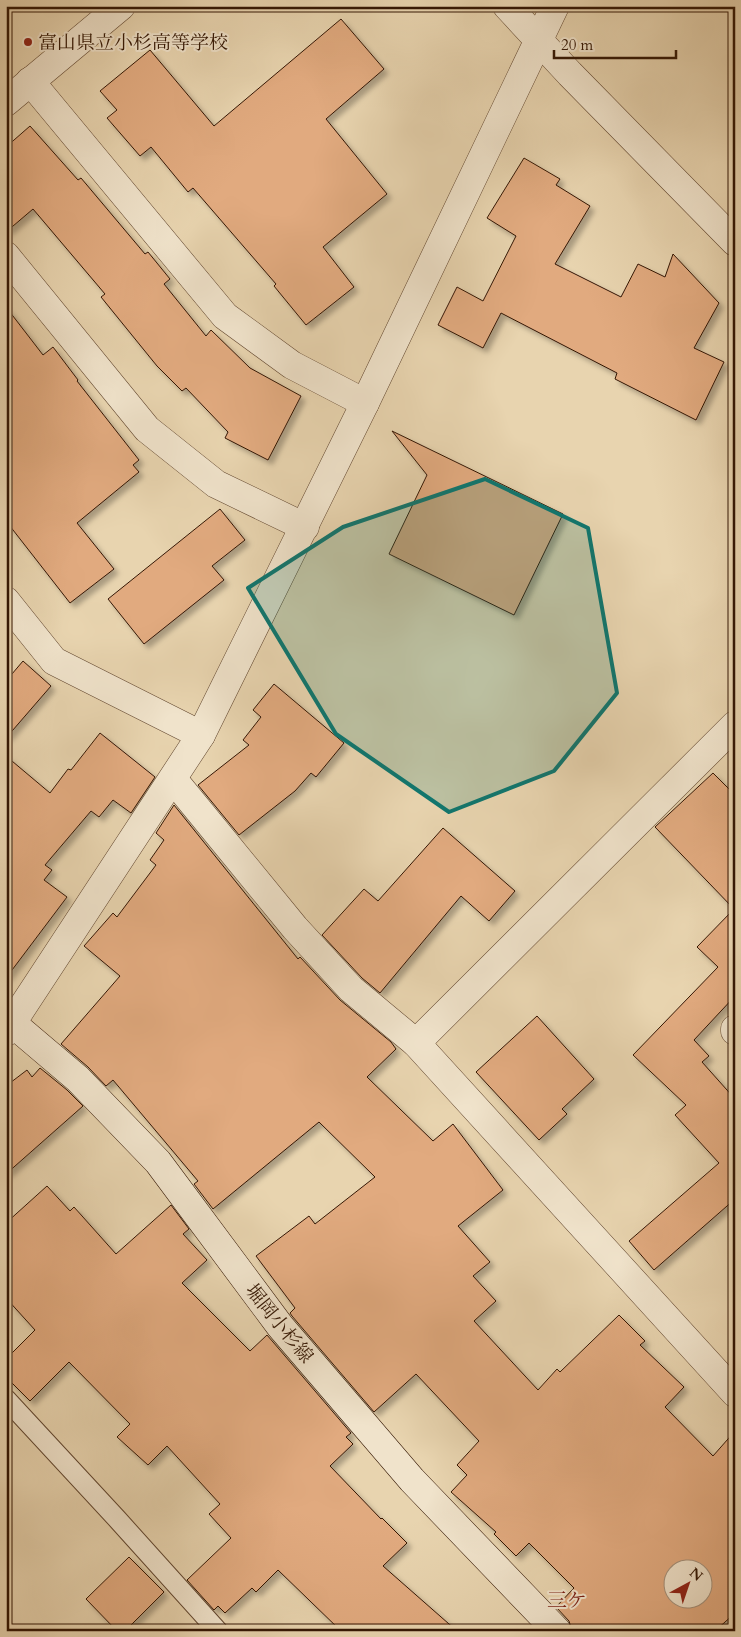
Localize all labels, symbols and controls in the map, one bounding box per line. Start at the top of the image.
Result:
scale bar [554,28,676,60]
place label: 富山県立小杉高等学校 [38,30,228,56]
text: 20 m [561,35,593,55]
marker: 富山県立小杉高等学校 [22,36,34,48]
street label: 堀岡小杉線 [239,1279,319,1369]
north arrow [664,1560,714,1610]
text: N [685,1563,707,1586]
district label: 三ケ [547,1587,587,1614]

